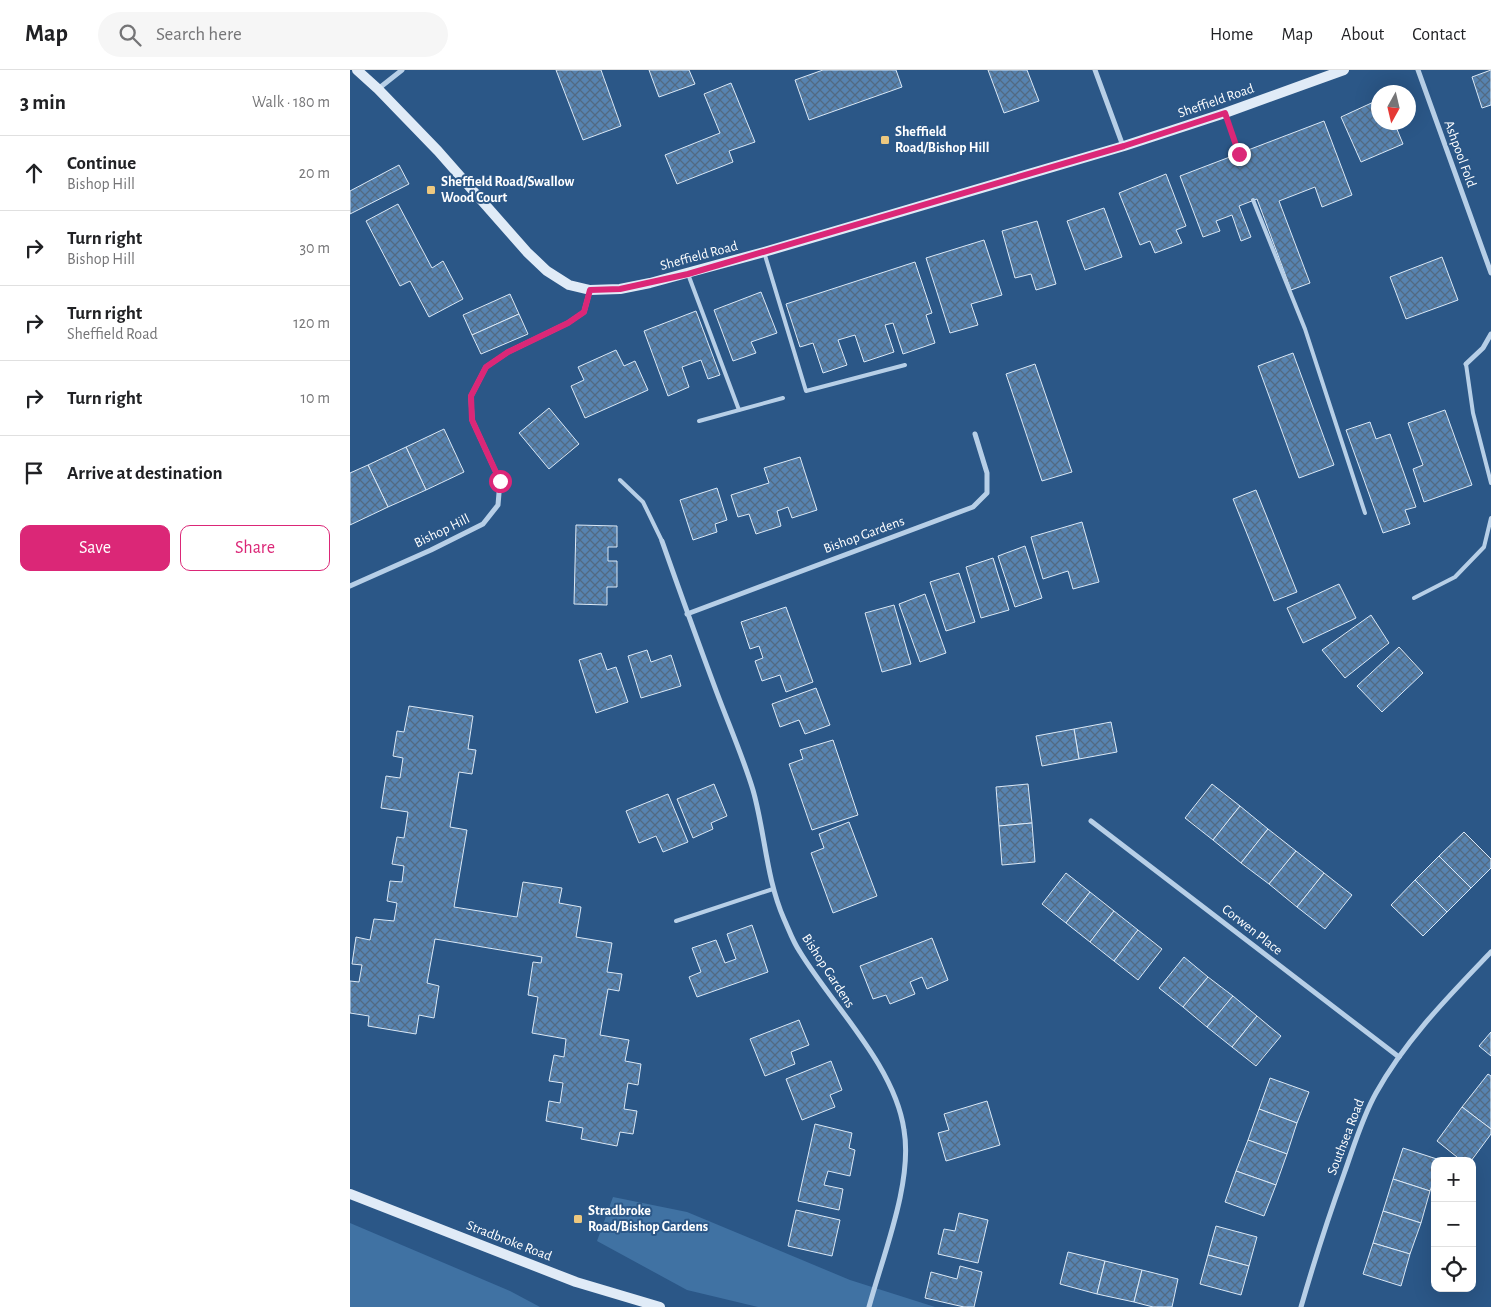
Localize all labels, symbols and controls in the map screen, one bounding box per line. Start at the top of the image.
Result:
search box [98,12,448,57]
icon: search [116,21,144,49]
text: Map [25,22,68,46]
text: Search here [156,25,242,44]
text: Home [1210,26,1253,44]
text: Map [1281,26,1313,44]
text: About [1341,26,1384,44]
text: Contact [1412,26,1466,44]
street label: Sheffield Road [1176,81,1256,121]
north arrow [1371,85,1416,130]
text: 3 min [20,92,66,113]
text: Walk · 180 m [252,94,330,110]
street label: Ashpool Fold [1441,119,1479,189]
place label: Sheffield Road/Bishop Hill [895,125,989,155]
marker: Sheffield Road/Bishop Hill [879,134,891,146]
route end [1228,143,1251,166]
text: Continue [67,154,136,173]
icon: ahead [20,159,48,187]
text: 20 m [299,165,330,181]
place label: Sheffield Road/Swallow Wood Court [441,175,575,205]
text: Bishop Hill [67,176,135,192]
marker: Sheffield Road/Swallow Wood Court [425,184,437,196]
text: Turn right [67,229,142,248]
icon: right [20,234,48,262]
street label: Sheffield Road [659,239,739,273]
text: 30 m [300,240,330,256]
text: Bishop Hill [67,251,135,267]
text: Turn right [67,304,142,323]
icon: right [20,309,48,337]
text: 120 m [293,315,330,331]
text: Sheffield Road [67,326,158,342]
icon: right [20,384,48,412]
text: Turn right [67,389,142,408]
text: 10 m [301,390,330,406]
icon: arrive [20,459,48,487]
text: Arrive at destination [67,464,223,483]
route start [489,470,512,493]
street label: Bishop Hill [412,512,472,550]
street label: Bishop Gardens [822,514,906,556]
button: Save [20,525,170,571]
button: Share [180,525,330,571]
street label: Corwen Place [1219,902,1285,958]
street label: Bishop Gardens [799,932,857,1010]
street label: Southsea Road [1325,1097,1367,1177]
map controls [1431,1157,1476,1292]
button: + [1431,1157,1476,1202]
button: − [1431,1202,1476,1247]
place label: Stradbroke Road/Bishop Gardens [588,1204,708,1234]
marker: Stradbroke Road/Bishop Gardens [572,1213,584,1225]
street label: Stradbroke Road [464,1218,554,1264]
button: locate [1431,1247,1476,1292]

